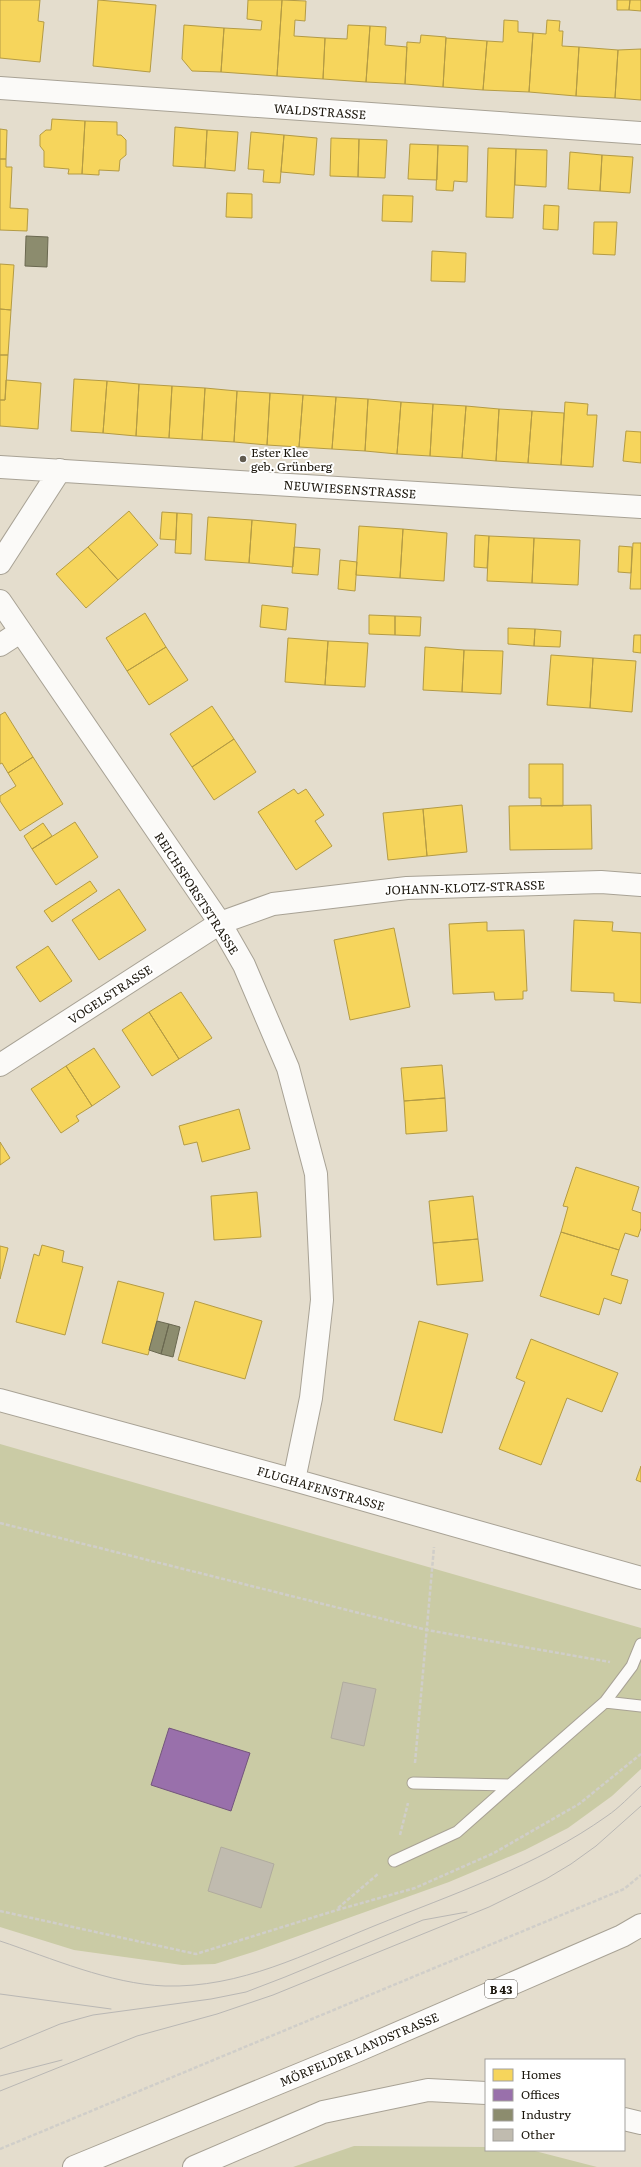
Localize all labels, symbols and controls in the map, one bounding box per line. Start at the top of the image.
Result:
street label: WALDSTRASSE [273,99,367,123]
place label: Ester Klee geb. Grünberg [251,443,333,475]
marker: Ester Klee geb. Grünberg [238,454,248,464]
street label: NEUWIESENSTRASSE [283,475,417,503]
street label: REICHSFORSTSTRASSE [151,828,244,958]
street label: JOHANN-KLOTZ-STRASSE [385,875,546,899]
street label: VOGELSTRASSE [64,960,156,1028]
street label: FLUGHAFENSTRASSE [255,1461,387,1515]
road number: B 43 [485,1980,517,1998]
street label: MÖRFELDER LANDSTRASSE [277,2007,442,2091]
legend [485,2059,625,2151]
text: Homes [521,2065,561,2083]
text: Offices [521,2085,560,2103]
text: Industry [521,2105,571,2123]
text: Other [521,2125,555,2143]

